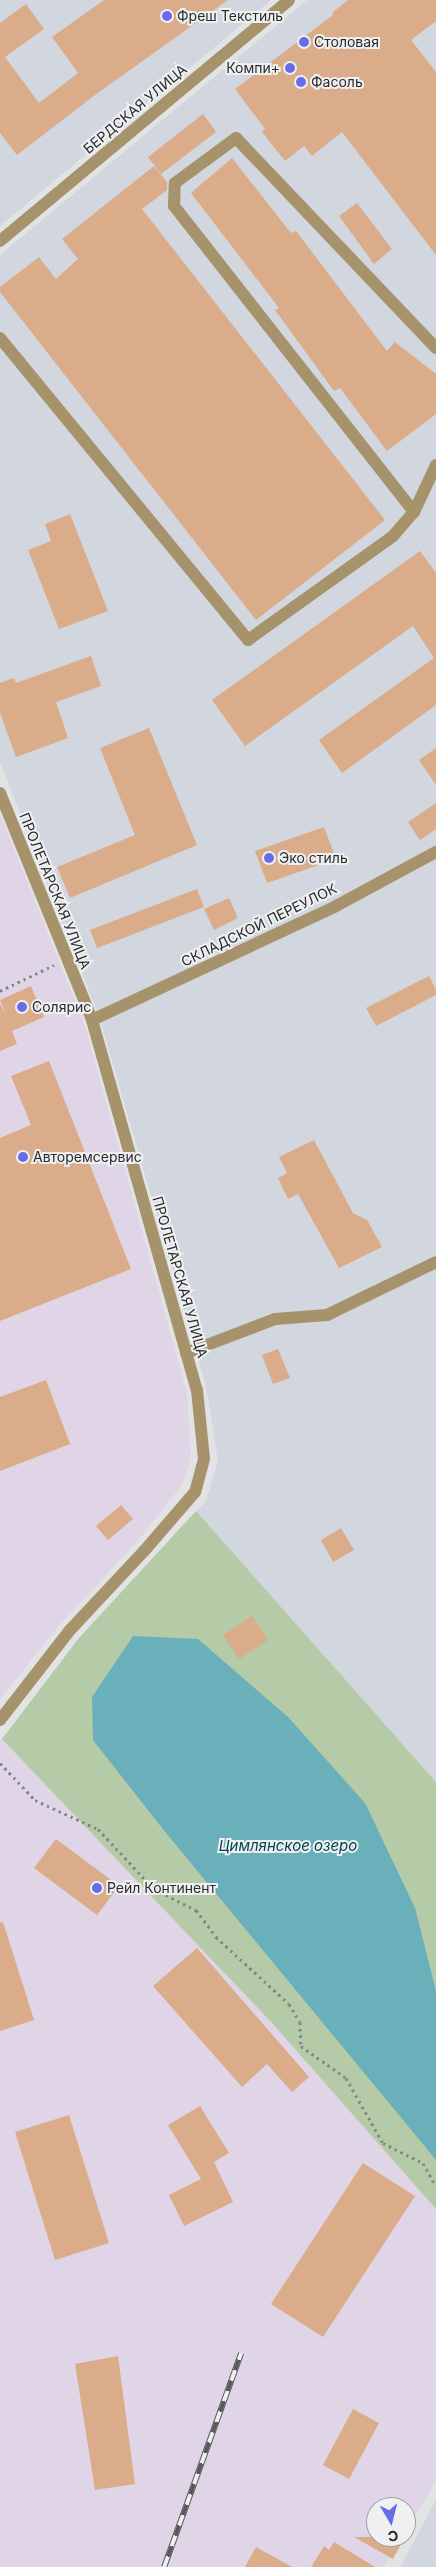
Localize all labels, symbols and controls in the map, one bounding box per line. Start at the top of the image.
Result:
place label: Фреш Текстиль [177,8,283,24]
marker: Фреш Текстиль [161,10,173,22]
place label: Столовая [314,34,379,50]
marker: Столовая [298,36,310,48]
place label: Компи+ [226,60,280,76]
street label: БЕРДСКАЯ УЛИЦА [80,61,190,157]
marker: Компи+ [284,62,296,74]
place label: Фасоль [311,74,363,90]
marker: Фасоль [295,76,307,88]
street label: ПРОЛЕТАРСКАЯ УЛИЦА [16,810,94,972]
place label: Эко стиль [279,850,348,866]
marker: Эко стиль [263,852,275,864]
street label: СКЛАДСКОЙ ПЕРЕУЛОК [178,880,340,970]
place label: Солярис [32,999,91,1015]
marker: Солярис [16,1001,28,1013]
place label: Авторемсервис [33,1149,142,1165]
marker: Авторемсервис [17,1151,29,1163]
street label: ПРОЛЕТАРСКАЯ УЛИЦА [149,1194,211,1360]
water label: Цимлянское озеро [219,1837,357,1855]
place label: Рейл Континент [107,1880,216,1896]
marker: Рейл Континент [91,1882,103,1894]
north arrow [366,2497,416,2547]
text: С [387,2527,399,2545]

